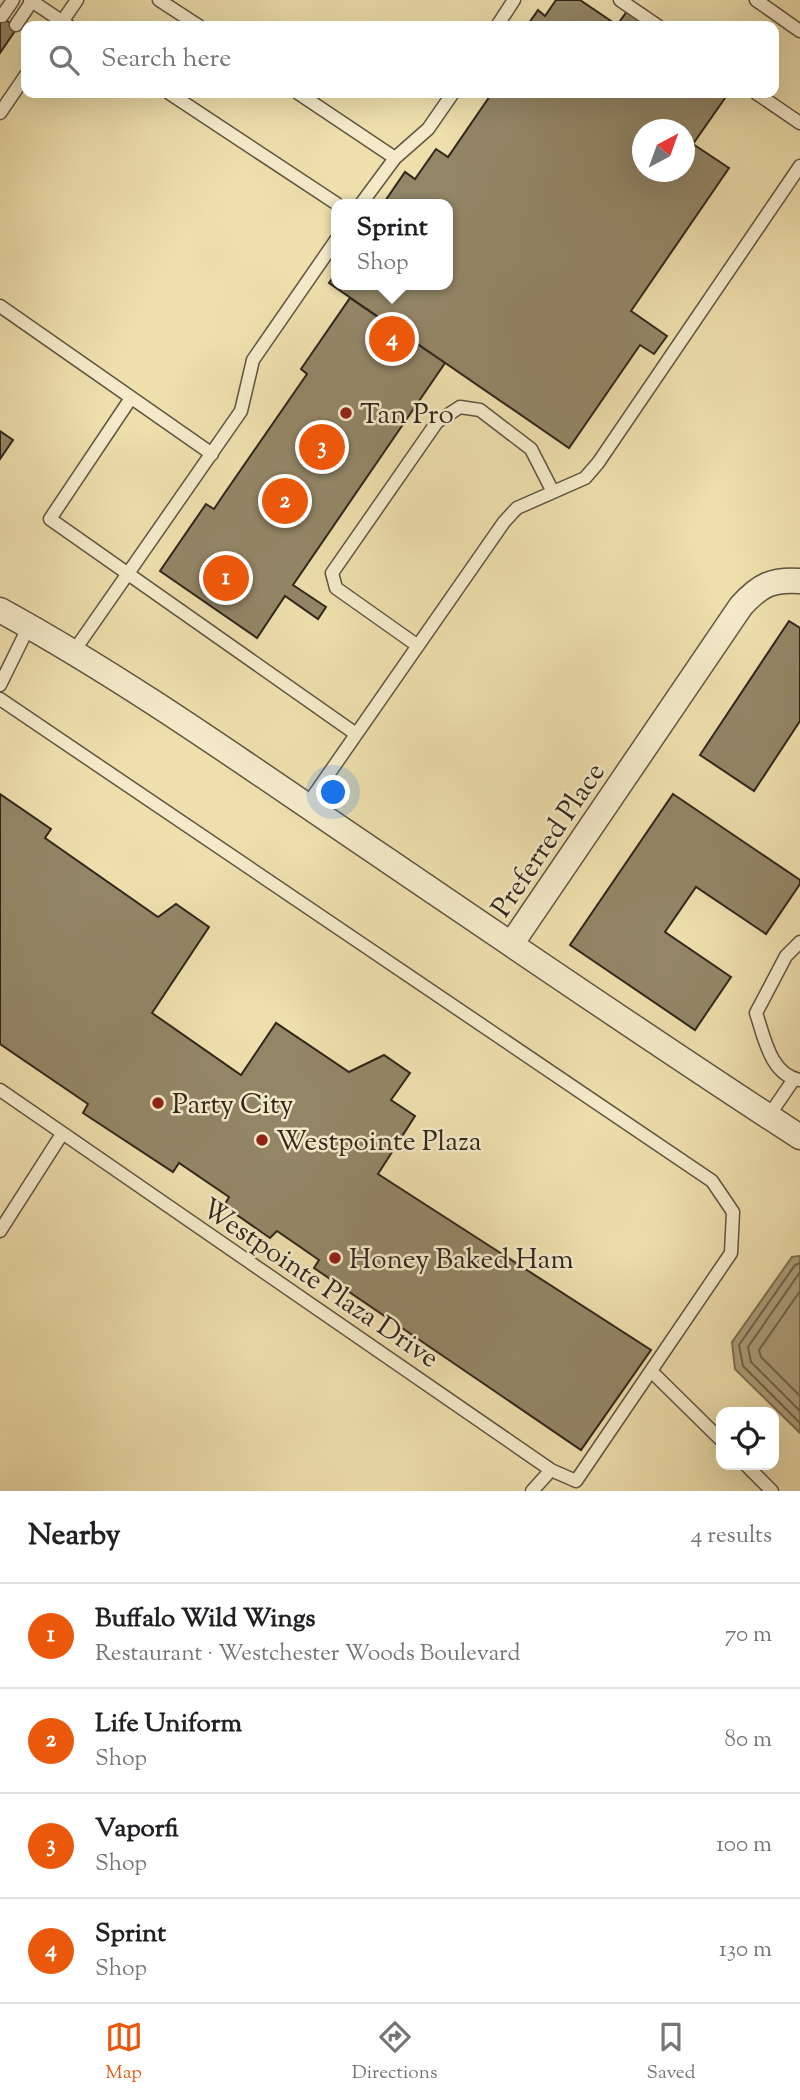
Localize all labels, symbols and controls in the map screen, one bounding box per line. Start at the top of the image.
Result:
search box [21,21,779,98]
icon: search [45,41,83,79]
text: Search here [101,41,231,78]
north arrow [632,119,695,182]
popup [331,199,453,290]
text: Sprint [356,210,428,247]
text: Shop [356,247,409,280]
pin: 4 [369,313,415,365]
place label: Tan Pro [360,396,454,436]
marker: Tan Pro [338,405,354,421]
pin: 3 [299,421,345,473]
pin: 2 [262,475,308,527]
pin: 1 [203,552,249,604]
street label: Preferred Place [483,755,616,926]
your location [316,775,350,809]
place label: Party City [172,1086,293,1126]
marker: Party City [150,1095,166,1111]
place label: Westpointe Plaza [276,1123,482,1163]
marker: Westpointe Plaza [254,1132,270,1148]
street label: Westpointe Plaza Drive [192,1190,446,1379]
place label: Honey Baked Ham [349,1241,574,1281]
marker: Honey Baked Ham [327,1250,343,1266]
map controls [716,1407,779,1470]
button: locate [716,1407,779,1470]
text: Nearby [28,1515,120,1558]
text: 4 results [691,1520,772,1553]
text: Buffalo Wild Wings [95,1601,316,1638]
text: 1 [47,1619,55,1652]
text: 70 m [725,1619,772,1652]
text: Restaurant · Westchester Woods Boulevard [95,1638,521,1671]
text: Life Uniform [95,1706,242,1743]
text: 2 [46,1724,56,1757]
text: 80 m [724,1724,772,1757]
text: Shop [95,1743,147,1776]
text: Vaporfi [95,1811,179,1848]
text: 3 [46,1829,56,1862]
text: 100 m [716,1829,772,1862]
text: Shop [95,1848,147,1881]
text: Sprint [95,1916,166,1953]
text: 4 [45,1934,57,1967]
text: 130 m [719,1934,772,1967]
text: Shop [95,1953,147,1986]
tab: Map [105,2018,143,2087]
tab: Directions [352,2018,437,2087]
tab: Saved [647,2018,695,2087]

